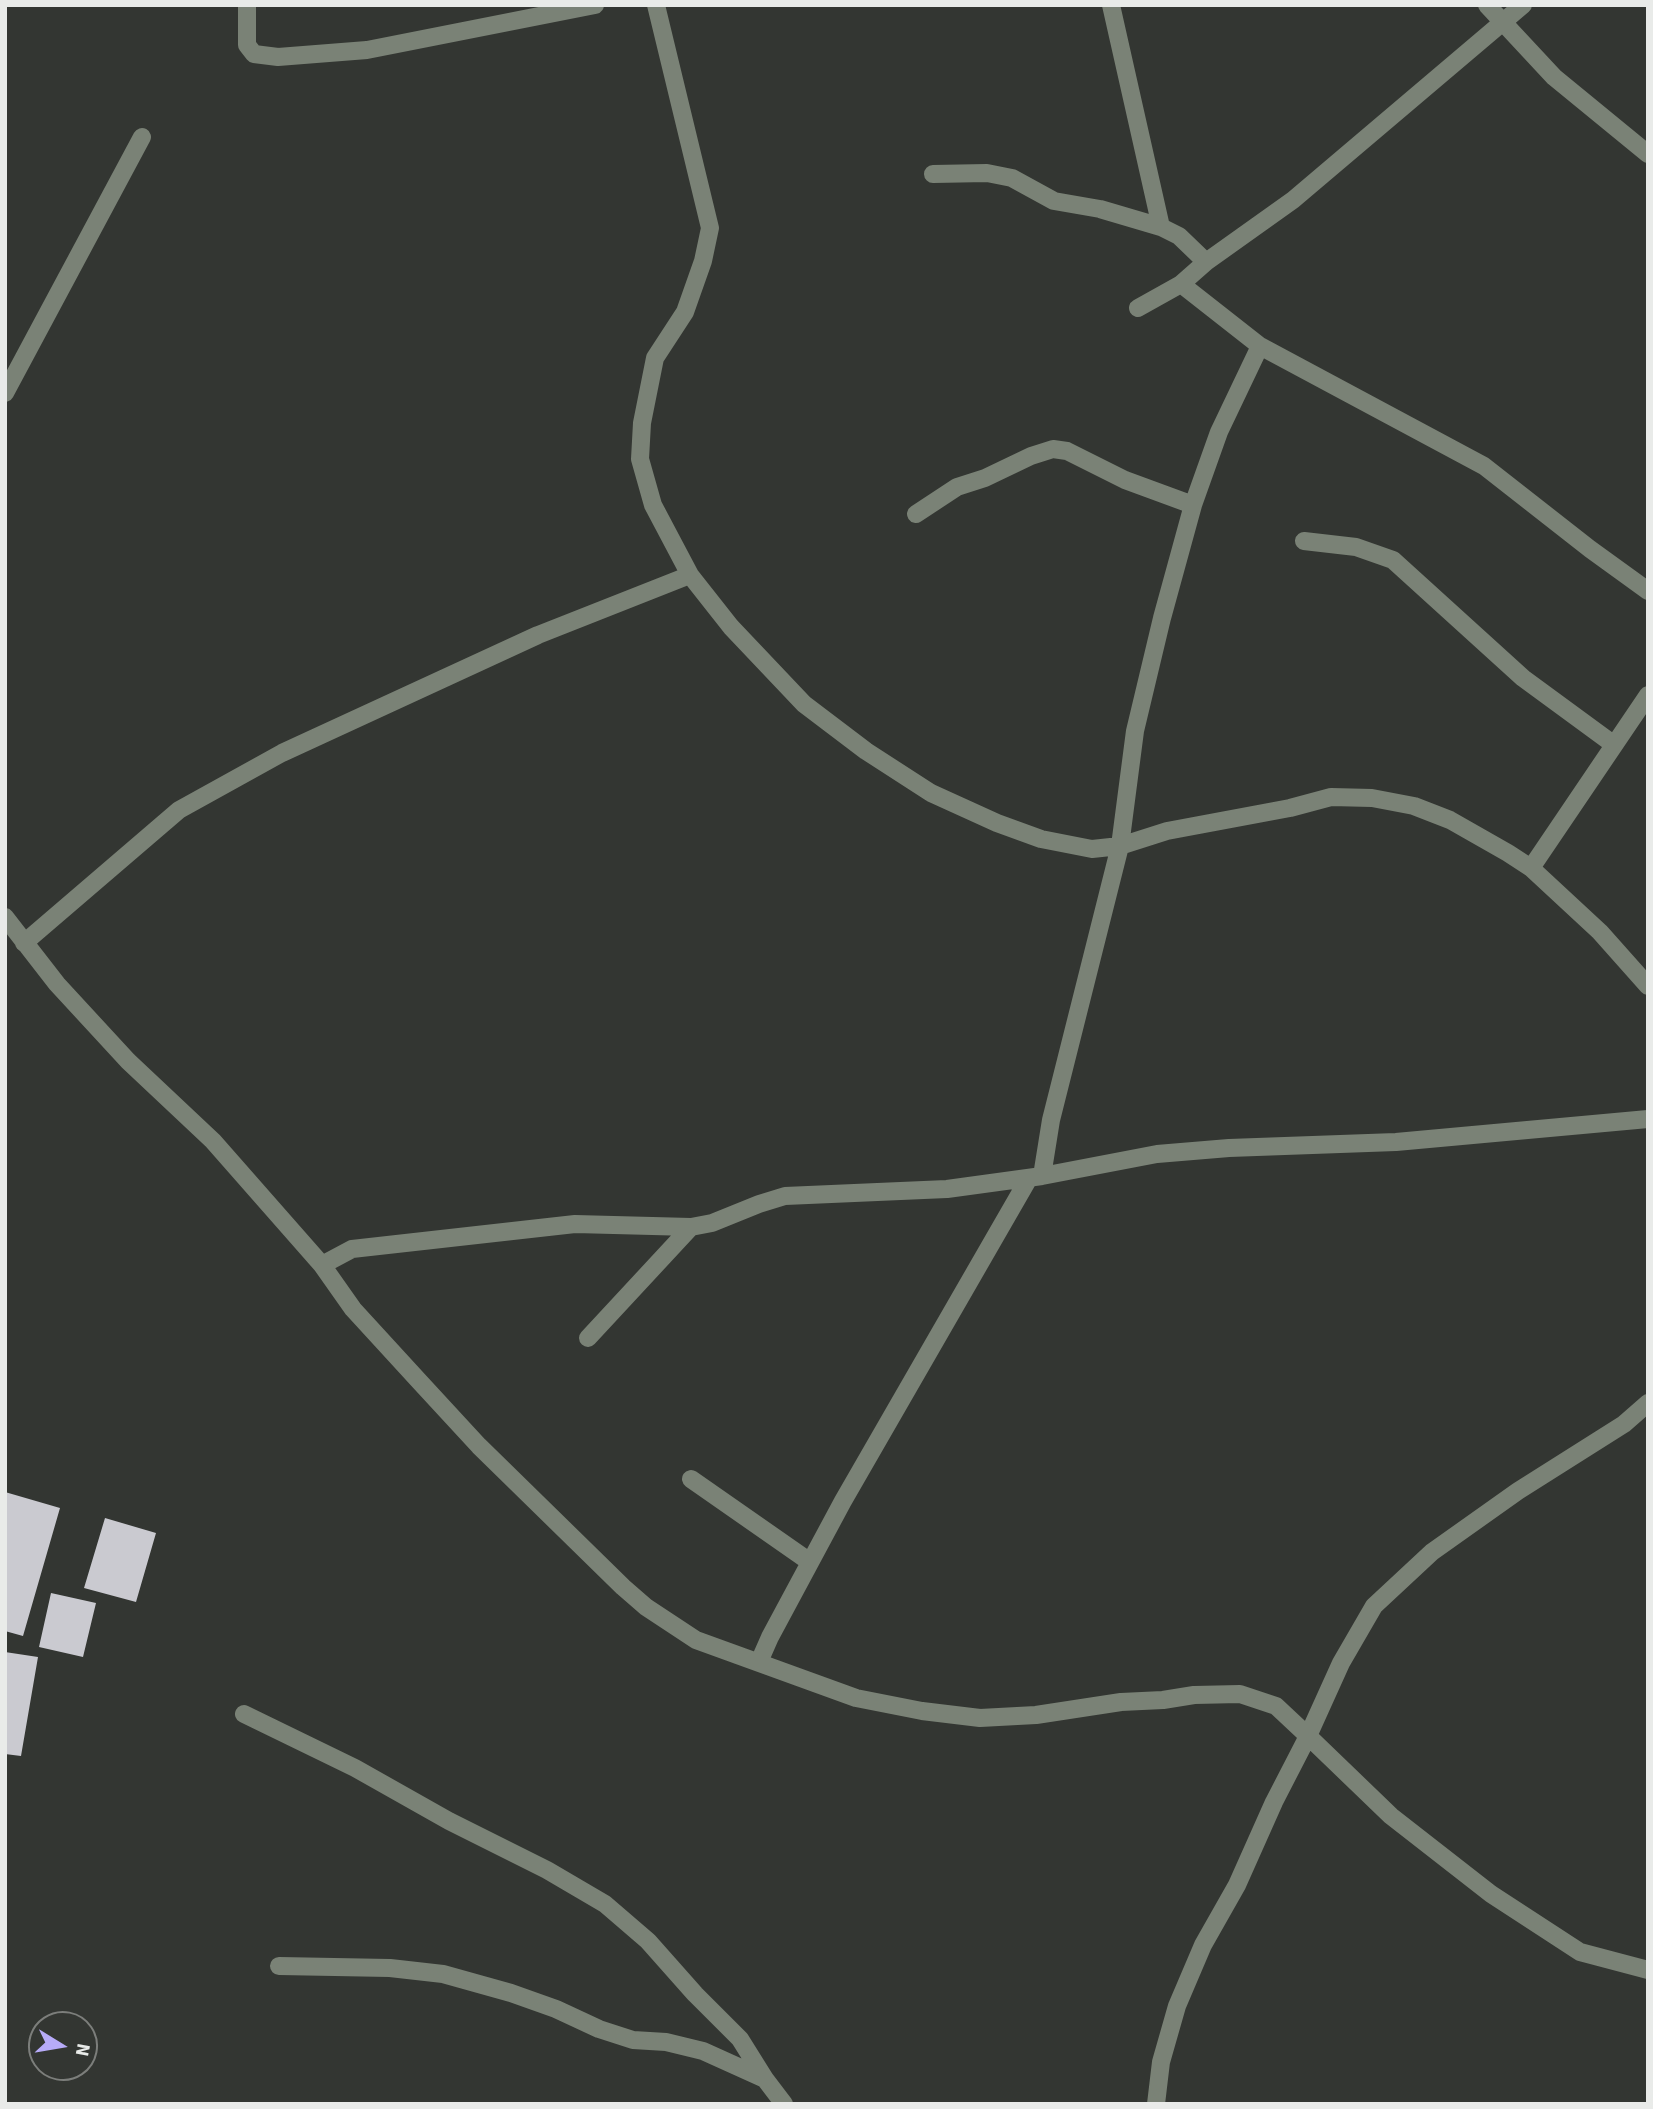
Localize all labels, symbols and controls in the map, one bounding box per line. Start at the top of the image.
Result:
north arrow [28,2011,98,2081]
text: N [68,2041,97,2058]

